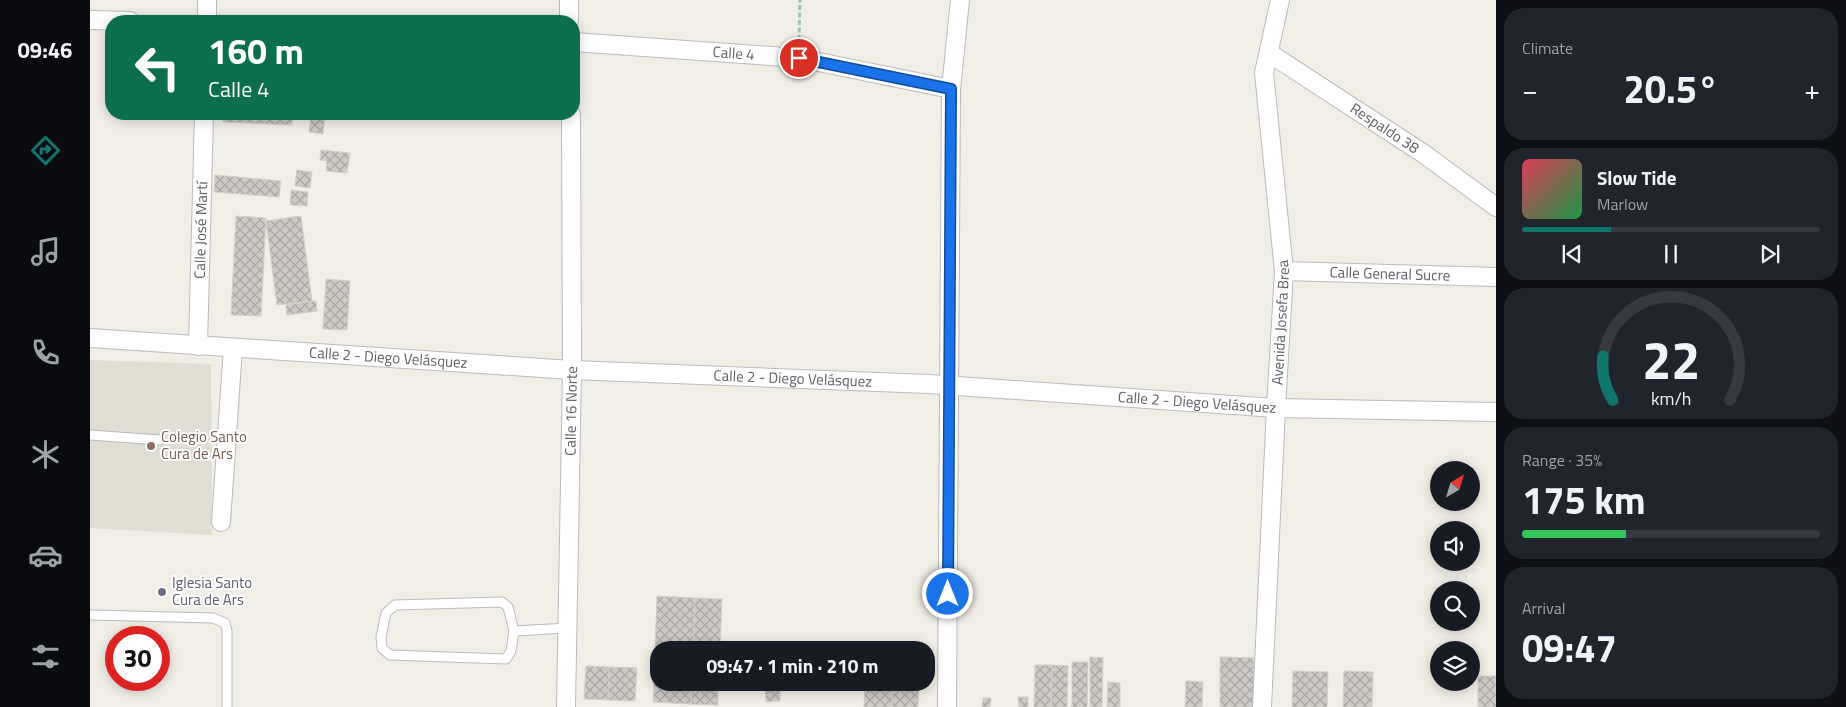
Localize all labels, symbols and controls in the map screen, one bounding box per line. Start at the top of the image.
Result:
text: 160 m [208,24,304,78]
text: 09:46 [18,33,72,67]
icon: left [125,35,190,100]
text: Climate [1522,36,1573,60]
pin [778,37,820,79]
street label: Calle 4 [712,40,755,66]
icon: arrive [785,44,813,72]
text: 20.5° [1624,60,1718,118]
text: − [1522,68,1538,111]
text: + [1804,68,1820,111]
text: Calle 4 [208,72,269,106]
street label: Respaldo 38 [1346,97,1424,159]
icon: directions [28,133,63,168]
text: Slow Tide [1597,163,1676,192]
street label: Calle José Martí [188,179,213,279]
text: Marlow [1597,192,1648,216]
icon: music [28,234,63,269]
icon: previous [1558,240,1586,268]
icon: pause [1657,240,1685,268]
icon: next [1756,240,1784,268]
street label: Avenida Josefa Brea [1265,258,1295,386]
street label: Calle General Sucre [1329,260,1451,287]
text: 22 [1642,320,1700,399]
icon: phone [28,335,63,370]
street label: Calle 2 - Diego Velásquez [308,341,468,374]
street label: Calle 2 - Diego Velásquez [713,364,873,393]
street label: Calle 16 Norte [558,366,583,456]
street label: Calle 2 - Diego Velásquez [1117,385,1277,419]
text: km/h [1651,385,1691,412]
place label: Colegio Santo Cura de Ars [161,425,247,465]
icon: climate [28,437,63,472]
marker: Colegio Santo Cura de Ars [145,440,157,452]
text: Range · 35% [1522,448,1602,472]
north arrow [1430,461,1480,511]
map controls [1430,461,1480,691]
text: 175 km [1522,471,1646,529]
button: sound [1430,521,1480,571]
icon: car [28,538,63,573]
position arrow [921,567,973,619]
place label: Iglesia Santo Cura de Ars [172,571,252,611]
button: search [1430,581,1480,631]
marker: Iglesia Santo Cura de Ars [156,586,168,598]
text: Arrival [1522,596,1565,620]
text: 09:47 [1522,619,1617,677]
speed limit sign: 30 [105,626,170,691]
icon: filters [28,639,63,674]
button: layers [1430,641,1480,691]
text: 09:47 · 1 min · 210 m [706,651,879,680]

